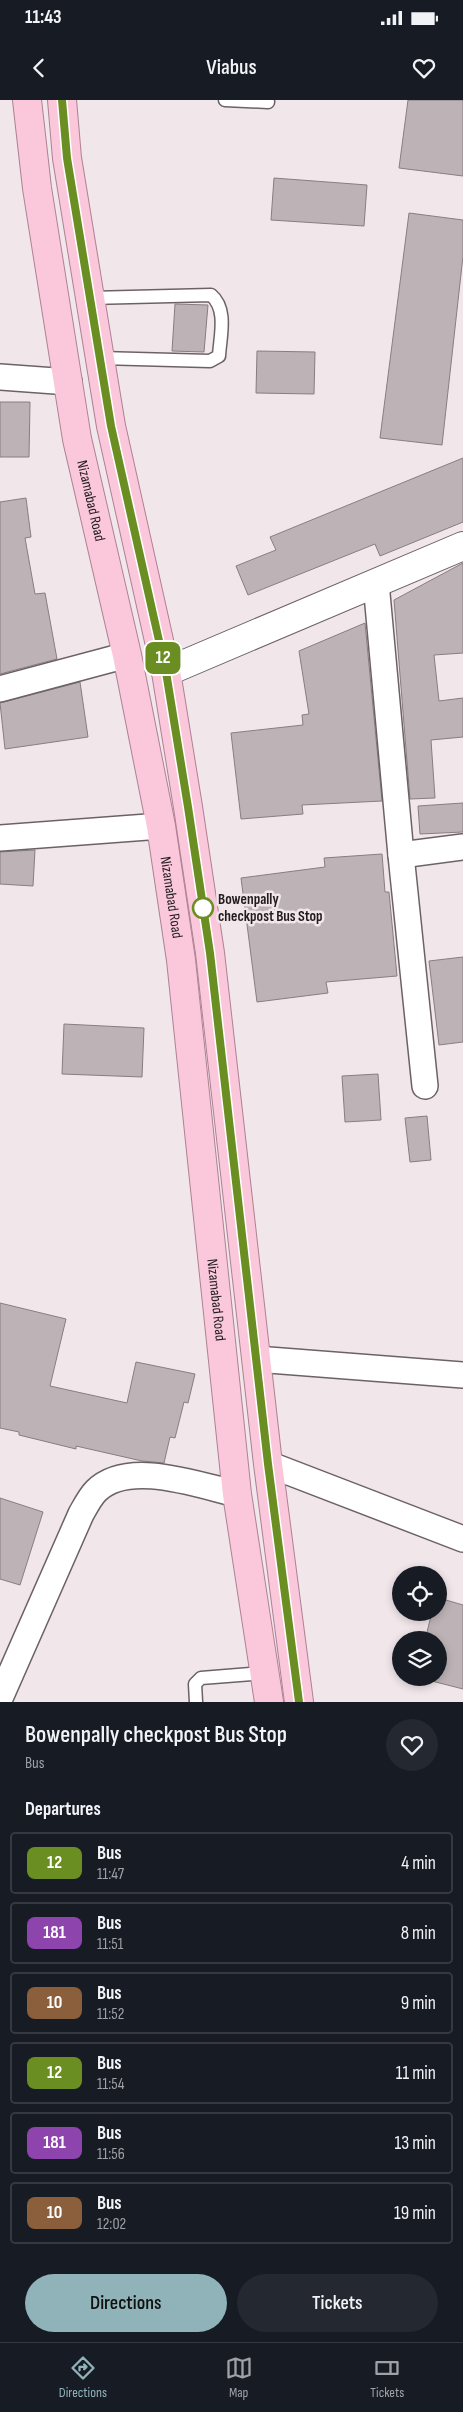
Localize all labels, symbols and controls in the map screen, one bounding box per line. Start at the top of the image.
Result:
text: 11:43 [25,6,62,29]
icon: back [25,54,53,82]
text: Viabus [206,54,257,81]
icon: heart [410,54,438,82]
street label: Nizamabad Road [73,458,110,543]
line badge: 12 [140,642,186,674]
text: 12 [155,647,171,668]
street label: Nizamabad Road [156,855,187,940]
place label: Bowenpally checkpost Bus Stop [218,890,323,926]
marker: Bowenpally checkpost Bus Stop [192,897,214,919]
street label: Nizamabad Road [203,1258,230,1342]
map controls [392,1566,447,1686]
button: locate [392,1566,447,1621]
button: layers [392,1631,447,1686]
button: heart [386,1719,438,1771]
text: Bowenpally checkpost Bus Stop [25,1720,287,1749]
text: Bus [25,1754,45,1773]
text: Departures [25,1798,101,1821]
text: Bus [97,1842,122,1865]
text: 12 [47,1852,62,1873]
text: 4 min [401,1852,436,1875]
text: 11:47 [97,1865,124,1884]
text: Bus [97,1912,122,1935]
text: 181 [43,1922,66,1943]
text: 8 min [401,1922,436,1945]
text: 11:51 [97,1935,123,1954]
text: Bus [97,1982,122,2005]
text: 10 [47,1992,62,2013]
text: 9 min [401,1992,436,2015]
text: 11:52 [97,2005,124,2024]
text: Bus [97,2052,122,2075]
text: 12 [47,2062,62,2083]
text: 11 min [396,2062,436,2085]
text: 11:54 [97,2075,124,2094]
text: Bus [97,2122,122,2145]
text: 181 [43,2132,66,2153]
text: 13 min [395,2132,436,2155]
text: 11:56 [97,2145,125,2164]
text: Bus [97,2192,122,2215]
text: 10 [47,2202,62,2223]
text: 19 min [394,2202,436,2225]
text: 12:02 [97,2215,126,2234]
button: Directions [25,2274,227,2332]
button: Tickets [237,2274,438,2332]
tab: Directions [59,2354,107,2401]
tab: Map [225,2354,253,2401]
tab: Tickets [370,2354,404,2401]

